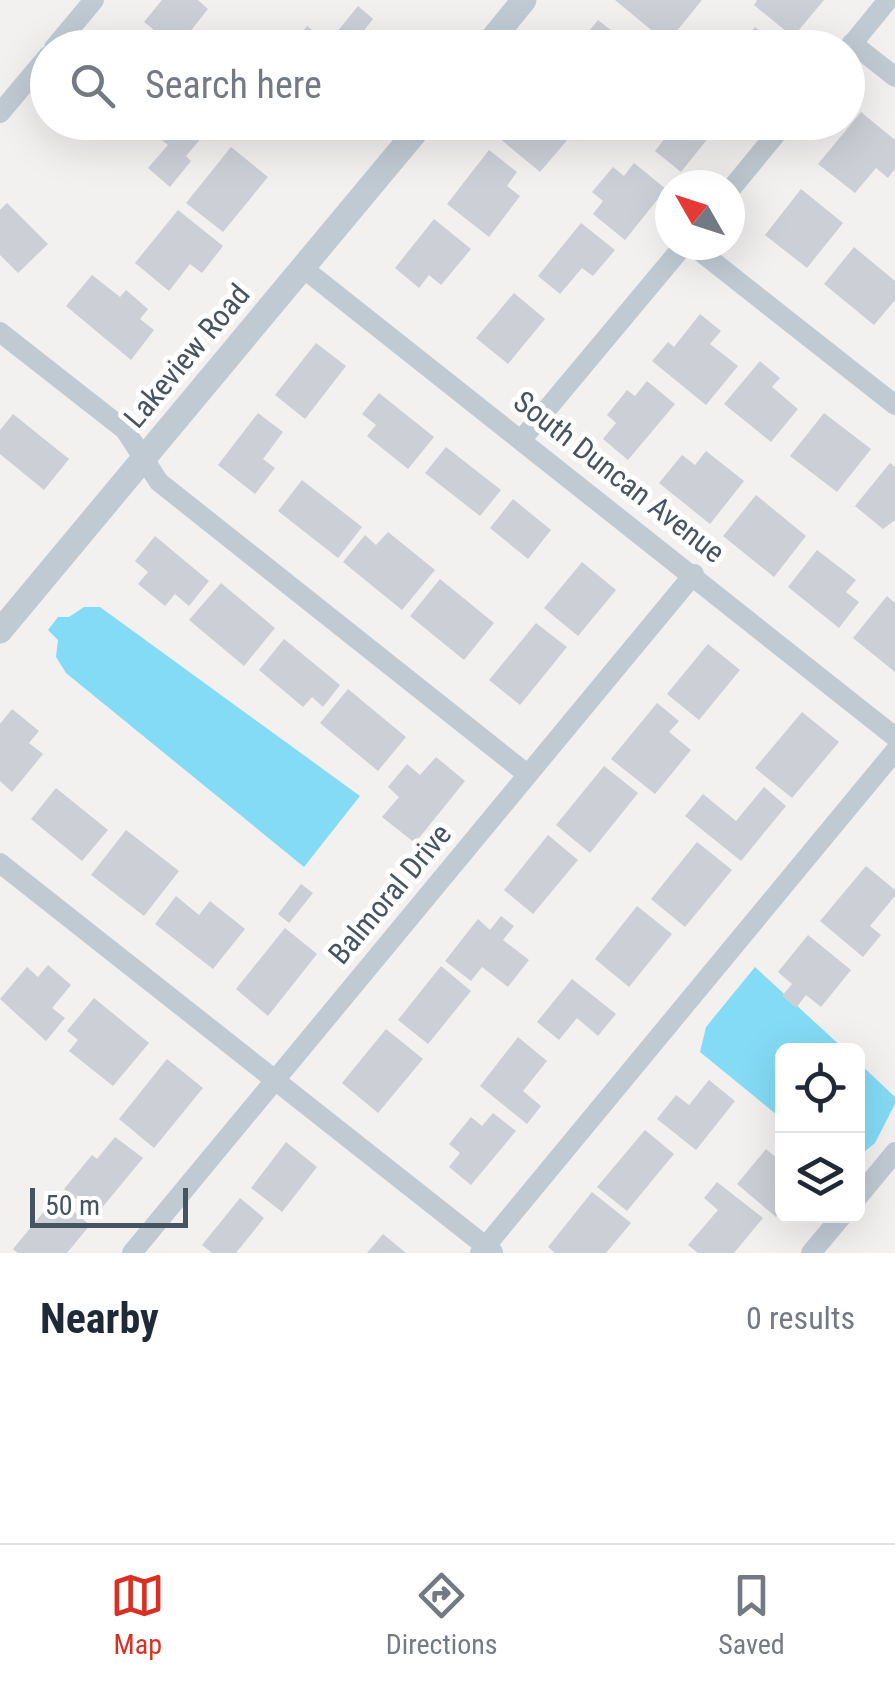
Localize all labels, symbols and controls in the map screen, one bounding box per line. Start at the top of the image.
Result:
search box [30,30,865,140]
icon: search [65,58,120,113]
text: Search here [145,63,322,107]
north arrow [655,170,745,260]
street label: Lakeview Road [117,277,257,434]
street label: South Duncan Avenue [507,384,732,570]
street label: Balmoral Drive [321,817,458,971]
map controls [775,1043,865,1223]
button: locate [775,1043,865,1133]
button: layers [775,1133,865,1223]
scale bar [30,1183,188,1228]
text: 50 m [45,1189,100,1222]
text: Nearby [40,1294,159,1343]
text: 0 results [746,1299,855,1337]
tab: Map [110,1568,165,1661]
tab: Directions [386,1568,498,1661]
tab: Saved [718,1568,785,1661]

